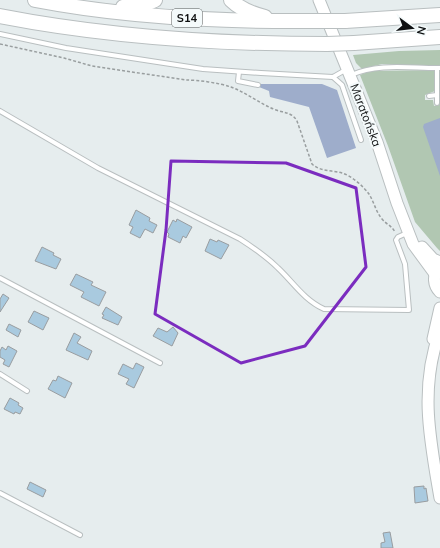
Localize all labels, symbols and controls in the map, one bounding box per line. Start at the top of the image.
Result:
north arrow [392,8,432,48]
road number: S14 [172,9,202,27]
text: N [414,25,429,36]
street label: Maratońska [347,81,385,149]

